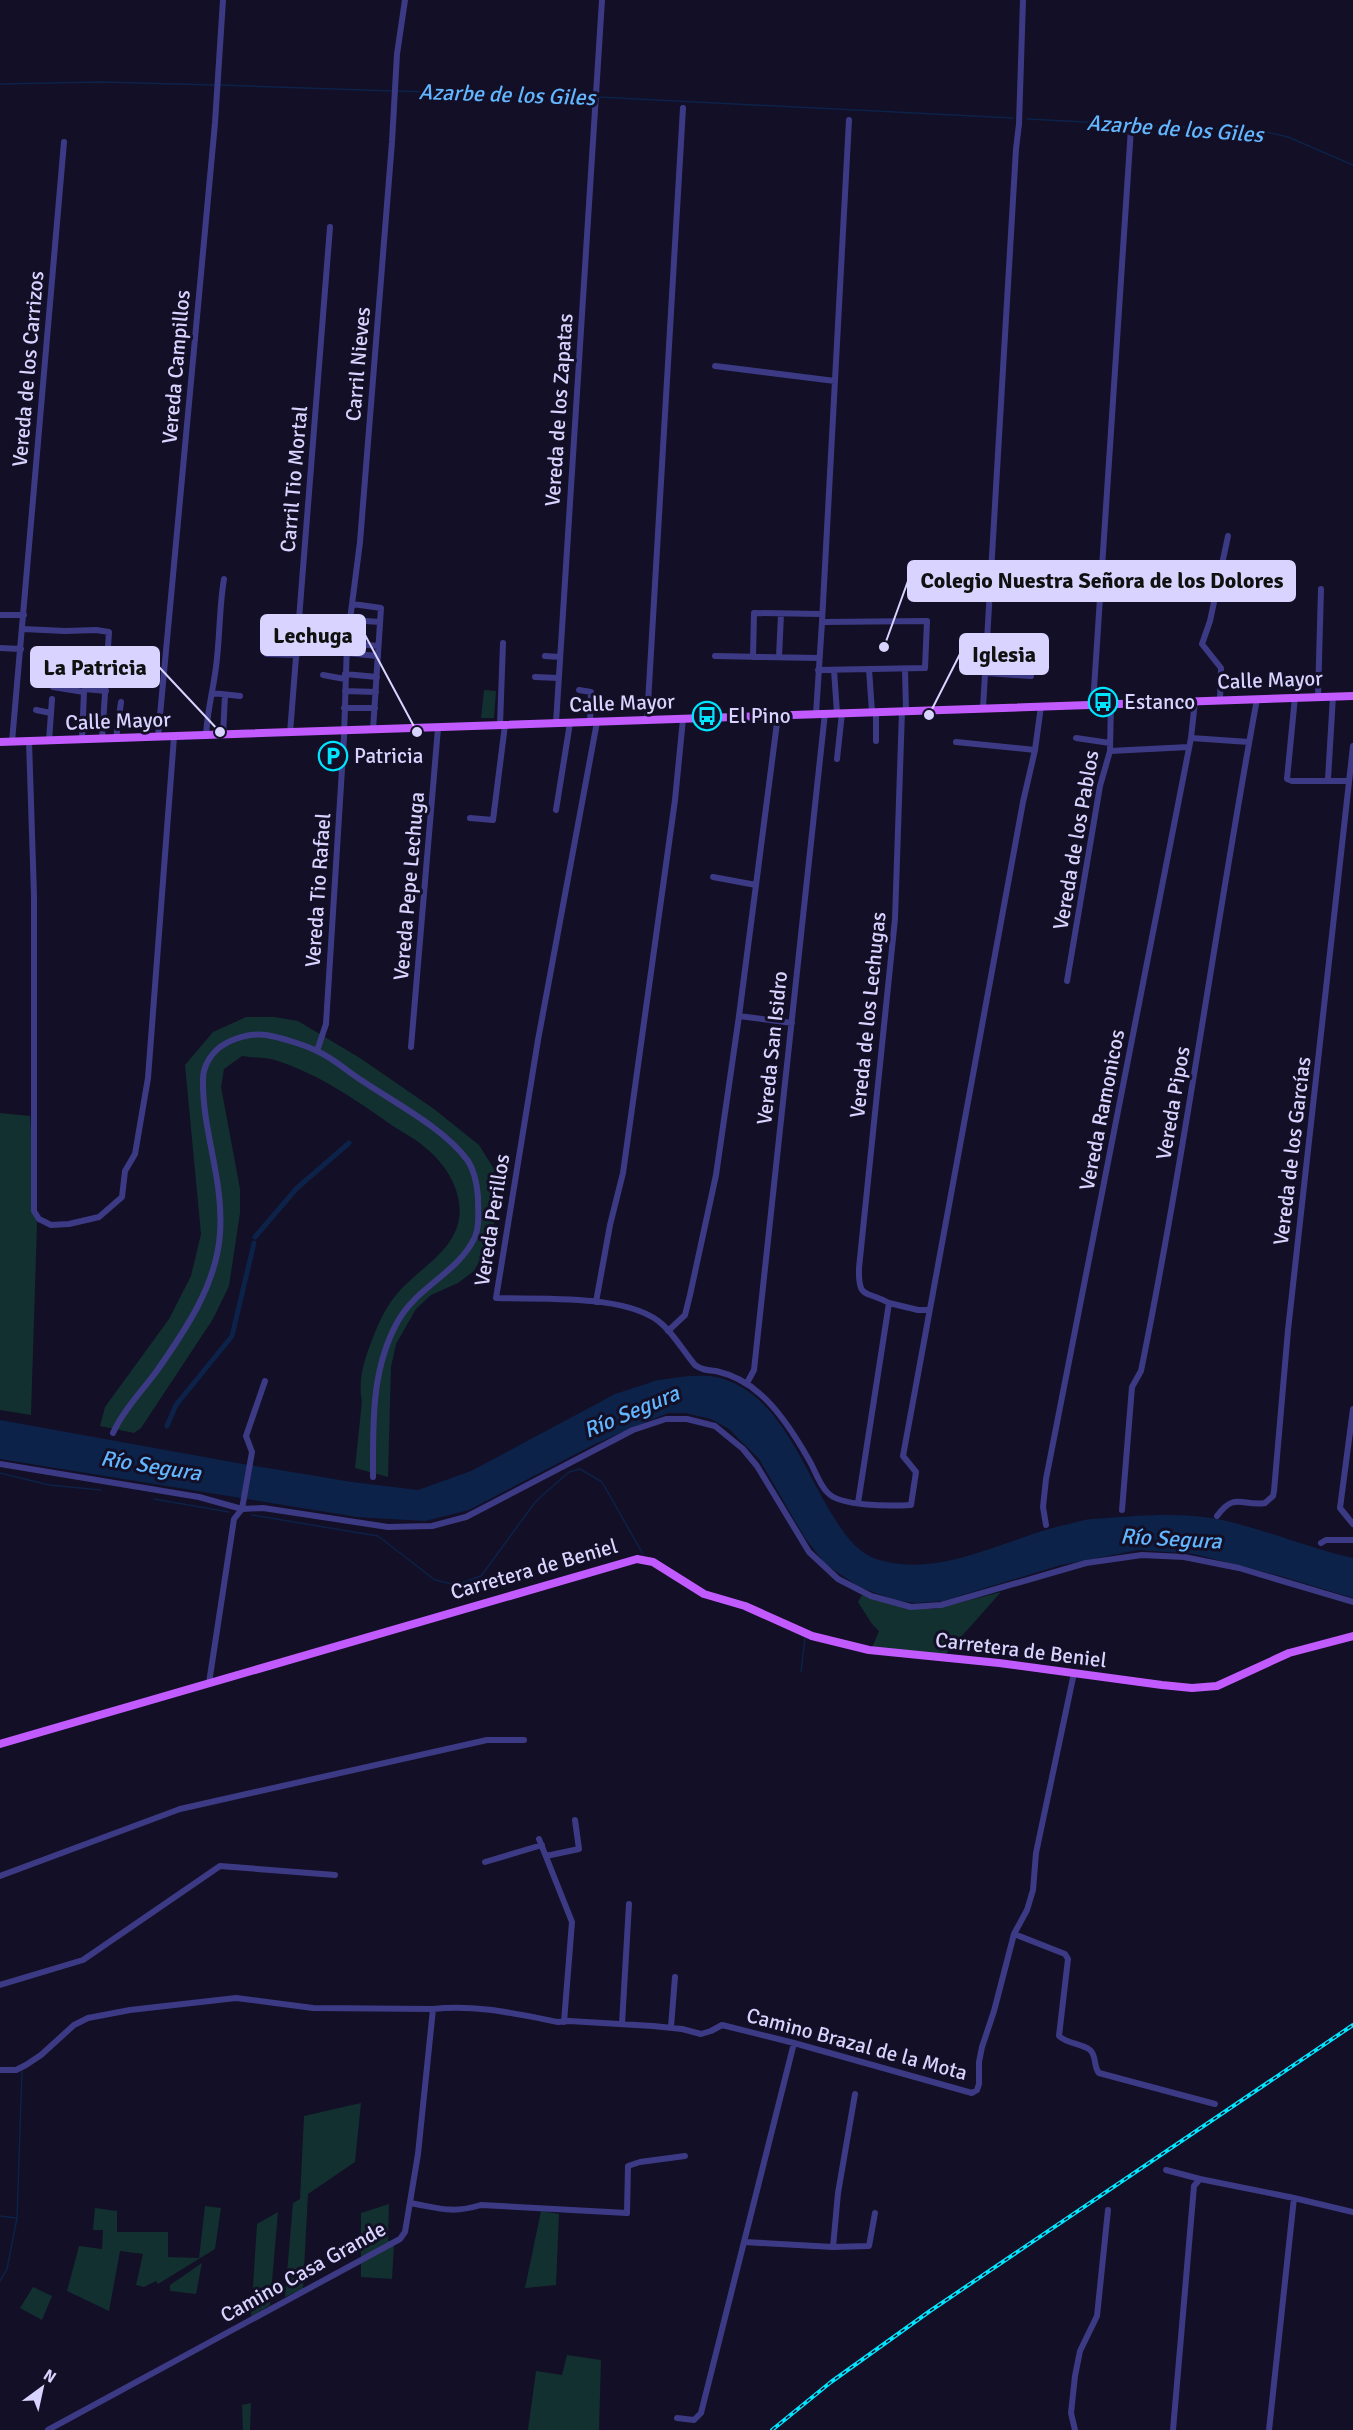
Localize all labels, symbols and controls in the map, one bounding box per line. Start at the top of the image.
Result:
water label: Azarbe de los Giles [418,78,598,111]
water label: Azarbe de los Giles [1086,109,1266,148]
street label: Vereda de los Carrizos [6,270,50,468]
street label: Vereda Campillos [156,289,196,445]
street label: Carril Nieves [340,306,376,422]
street label: Vereda de los Zapatas [539,313,579,507]
street label: Carril Tio Mortal [275,405,313,553]
callout: Colegio Nuestra Señora de los Dolores [908,561,1295,601]
text: Colegio Nuestra Señora de los Dolores [921,567,1284,594]
callout: Lechuga [261,615,365,655]
text: Lechuga [273,622,353,649]
callout: Iglesia [960,634,1048,674]
text: Iglesia [972,641,1036,668]
callout: La Patricia [31,647,159,687]
text: La Patricia [43,654,147,681]
street label: Calle Mayor [1217,665,1324,695]
bus stop icon: Estanco [1087,686,1119,718]
street label: Calle Mayor [569,688,676,718]
place label: Estanco [1124,689,1195,715]
bus stop icon: El Pino [691,700,723,732]
place label: El Pino [728,703,791,729]
street label: Calle Mayor [65,706,172,736]
parking icon: Patricia [317,740,349,772]
place label: Patricia [354,743,423,769]
street label: Vereda de los Pablos [1047,748,1105,932]
street label: Vereda Pepe Lechuga [388,791,430,981]
street label: Vereda Tio Rafael [300,812,336,968]
street label: Vereda de los Lechugas [844,911,892,1119]
street label: Vereda San Isidro [751,970,793,1126]
street label: Vereda Ramonicos [1074,1027,1130,1193]
street label: Vereda Pipos [1150,1044,1196,1162]
street label: Vereda de los Garcías [1268,1055,1316,1247]
street label: Vereda Perillos [469,1152,515,1288]
water label: Río Segura [579,1379,684,1444]
water label: Río Segura [99,1444,204,1487]
water label: Río Segura [1120,1522,1223,1555]
street label: Carretera de Beniel [447,1533,621,1605]
street label: Carretera de Beniel [934,1627,1108,1673]
street label: Camino Brazal de la Mota [744,2002,970,2086]
street label: Camino Casa Grande [216,2216,390,2328]
north arrow [12,2358,72,2418]
text: N [40,2365,60,2388]

